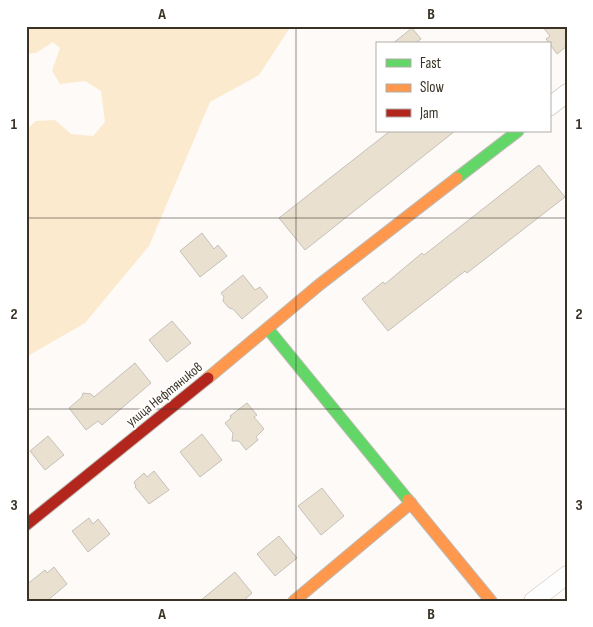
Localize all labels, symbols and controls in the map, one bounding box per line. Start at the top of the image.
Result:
text: A [157,5,166,24]
text: B [427,5,435,24]
legend [376,42,550,132]
text: Fast [420,54,442,73]
text: Slow [420,78,444,97]
text: Jam [419,104,438,123]
text: 1 [11,115,18,134]
text: 1 [576,115,583,134]
text: 2 [10,305,18,324]
text: 2 [575,305,583,324]
street label: улица Нефтяников [123,358,206,430]
text: 3 [10,496,18,515]
text: 3 [575,496,583,515]
text: A [157,605,166,624]
text: B [427,605,435,624]

